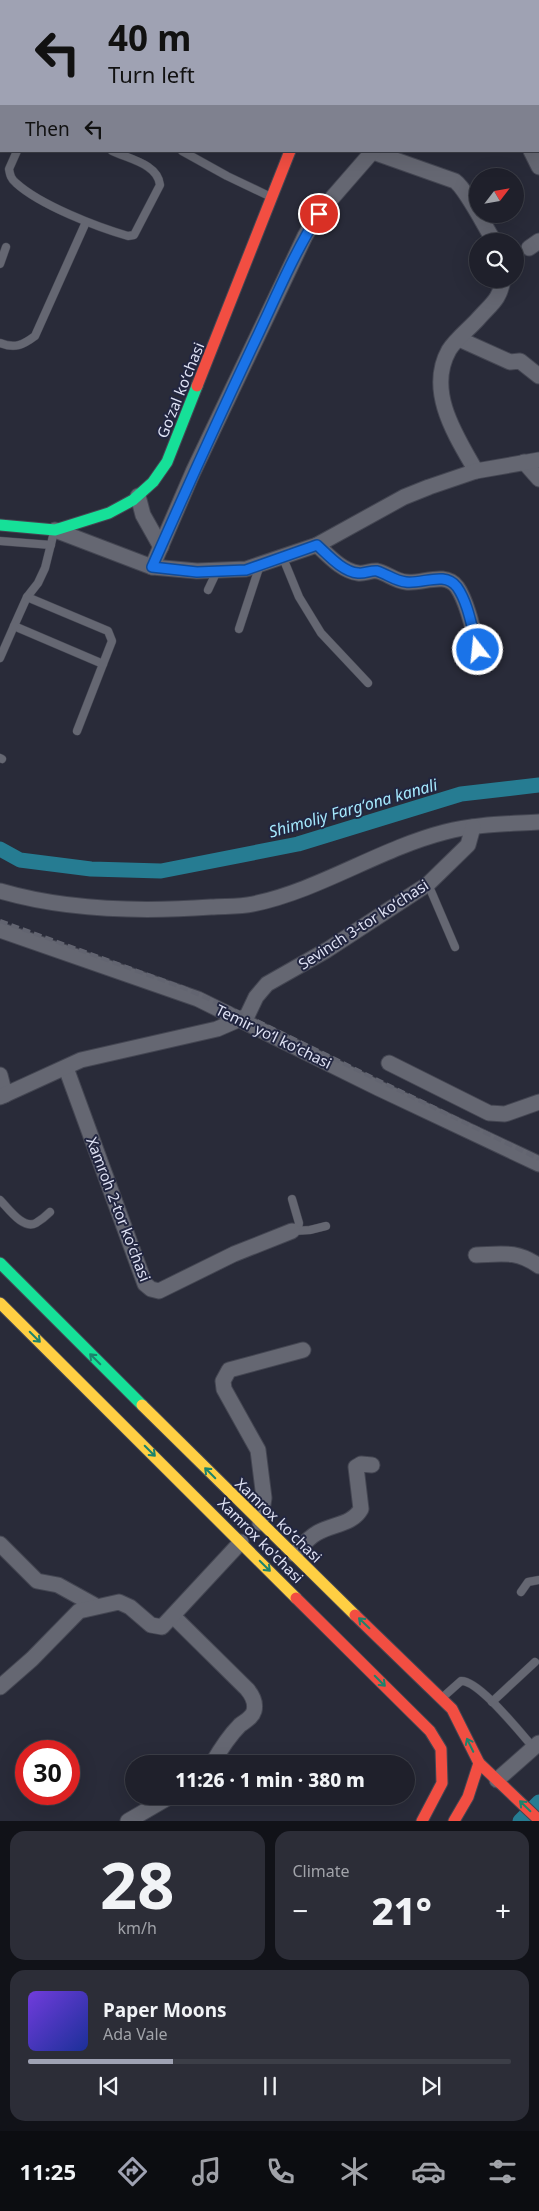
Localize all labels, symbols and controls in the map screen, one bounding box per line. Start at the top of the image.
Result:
text: 40 m [108,14,191,61]
icon: left [25,20,90,85]
text: Turn left [108,59,195,89]
icon: left [80,115,108,143]
text: Then [25,116,70,142]
north arrow [469,168,524,222]
map controls [469,168,524,288]
pin [298,193,340,235]
icon: arrive [305,200,333,228]
button: search [469,233,524,288]
street label: Goʻzal koʻchasi [152,339,208,441]
position arrow [451,623,503,675]
water label: Shimoliy Fargʻona kanali [266,773,441,843]
street label: Sevinch 3-tor koʻchasi [294,874,432,974]
street label: Temir yoʻl koʻchasi [213,999,335,1073]
street label: Xamroh 2-tor koʻchasi [82,1134,156,1284]
one-way arrow [28,1331,41,1343]
one-way arrow [89,1352,101,1365]
one-way arrow [144,1445,156,1458]
one-way arrow [204,1467,216,1480]
street label: Xamrox koʻchasi [231,1473,327,1567]
street label: Xamrox ko'chasi [214,1493,308,1587]
one-way arrow [259,1560,271,1572]
one-way arrow [358,1617,371,1629]
one-way arrow [374,1675,386,1687]
one-way arrow [464,1738,474,1753]
speed limit sign: 30 [15,1740,80,1805]
text: 11:26 · 1 min · 380 m [175,1767,365,1793]
one-way arrow [518,1800,531,1812]
text: 28 [100,1840,174,1928]
text: Climate [293,1860,350,1882]
text: 21° [372,1884,432,1936]
text: − [293,1891,309,1929]
text: + [495,1891,511,1929]
text: km/h [118,1917,157,1939]
text: Paper Moons [103,1997,227,2023]
text: Ada Vale [103,2023,168,2045]
icon: previous [95,2072,123,2100]
icon: pause [256,2072,284,2100]
icon: next [417,2072,445,2100]
icon: directions [115,2154,150,2189]
icon: music [189,2154,224,2189]
icon: phone [263,2154,298,2189]
icon: climate [337,2154,372,2189]
icon: car [411,2154,446,2189]
icon: filters [485,2154,520,2189]
text: 11:25 [19,2156,76,2186]

